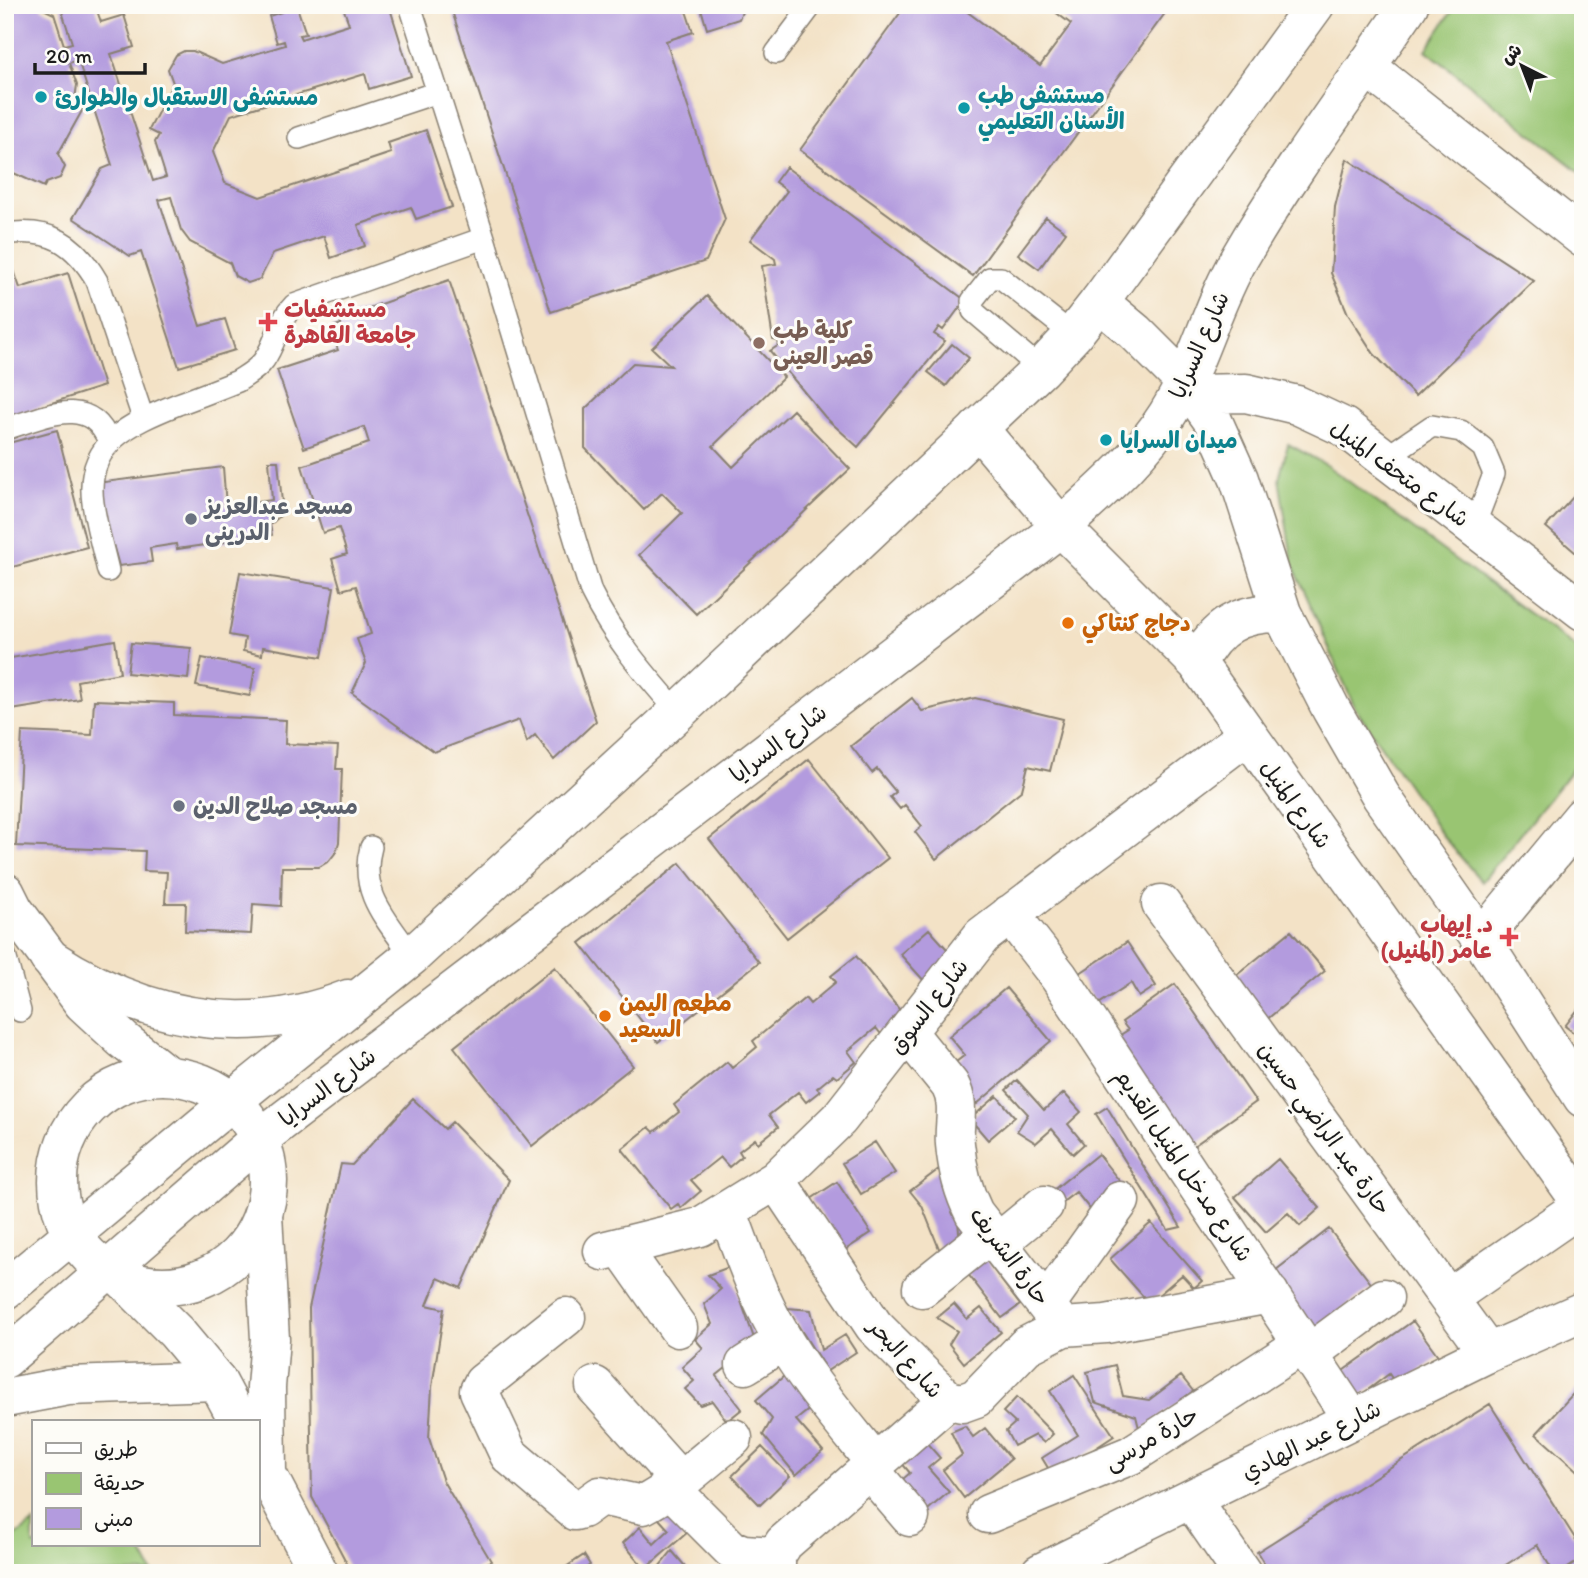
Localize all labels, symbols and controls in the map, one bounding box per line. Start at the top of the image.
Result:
scale bar [35,32,145,76]
north arrow [1486,32,1556,102]
text: ش [1495,38,1526,69]
text: 20 m [46,43,93,68]
place label: مستشفى طب الأسنان التعليمي [978,81,1125,142]
place label: مستشفى الاستقبال والطوارئ [55,83,318,112]
marker: مستشفى الاستقبال والطوارئ [33,89,49,105]
marker: مستشفى طب الأسنان التعليمي [956,100,972,116]
street label: شارع السرايا [1163,287,1237,404]
place label: مستشفيات جامعة القاهرة [284,295,416,349]
marker: مستشفيات جامعة القاهرة [258,312,278,332]
place label: كلية طب قصر العينى [773,316,874,371]
marker: كلية طب قصر العينى [751,335,767,351]
street label: شارع متحف المنيل [1324,413,1475,534]
place label: ميدان السرايا [1120,426,1238,454]
marker: ميدان السرايا [1098,432,1114,448]
place label: مسجد عبدالعزيز الدرينى [203,492,353,547]
marker: مسجد عبدالعزيز الدرينى [183,511,199,527]
place label: دجاج كنتاكي [1082,609,1191,644]
marker: دجاج كنتاكي [1060,615,1076,631]
street label: شارع السرايا [724,697,833,790]
street label: شارع المنيل [1253,754,1338,855]
place label: مسجد صلاح الدين [193,792,358,821]
marker: مسجد صلاح الدين [171,798,187,814]
place label: د. إيهاب عامر (المنيل) [1381,910,1493,964]
marker: د. إيهاب عامر (المنيل) [1499,927,1519,947]
street label: شارع السوق [882,953,976,1061]
place label: مطعم اليمن السعيد [619,989,732,1043]
marker: مطعم اليمن السعيد [597,1008,613,1024]
street label: حارة عبد الراضي حسين [1247,1036,1397,1224]
street label: شارع السرايا [273,1041,382,1134]
street label: شارع مدخل المنيل القديم [1106,1063,1259,1269]
street label: حارة الشريف [964,1201,1056,1311]
street label: شارع البحر [860,1311,949,1405]
street label: شارع عبد الهادي [1237,1394,1387,1489]
street label: حارة مرسى [1099,1400,1204,1477]
legend [32,1420,259,1546]
text: طريق [94,1436,138,1461]
text: حديقة [94,1470,145,1495]
text: مبنى [94,1506,133,1533]

